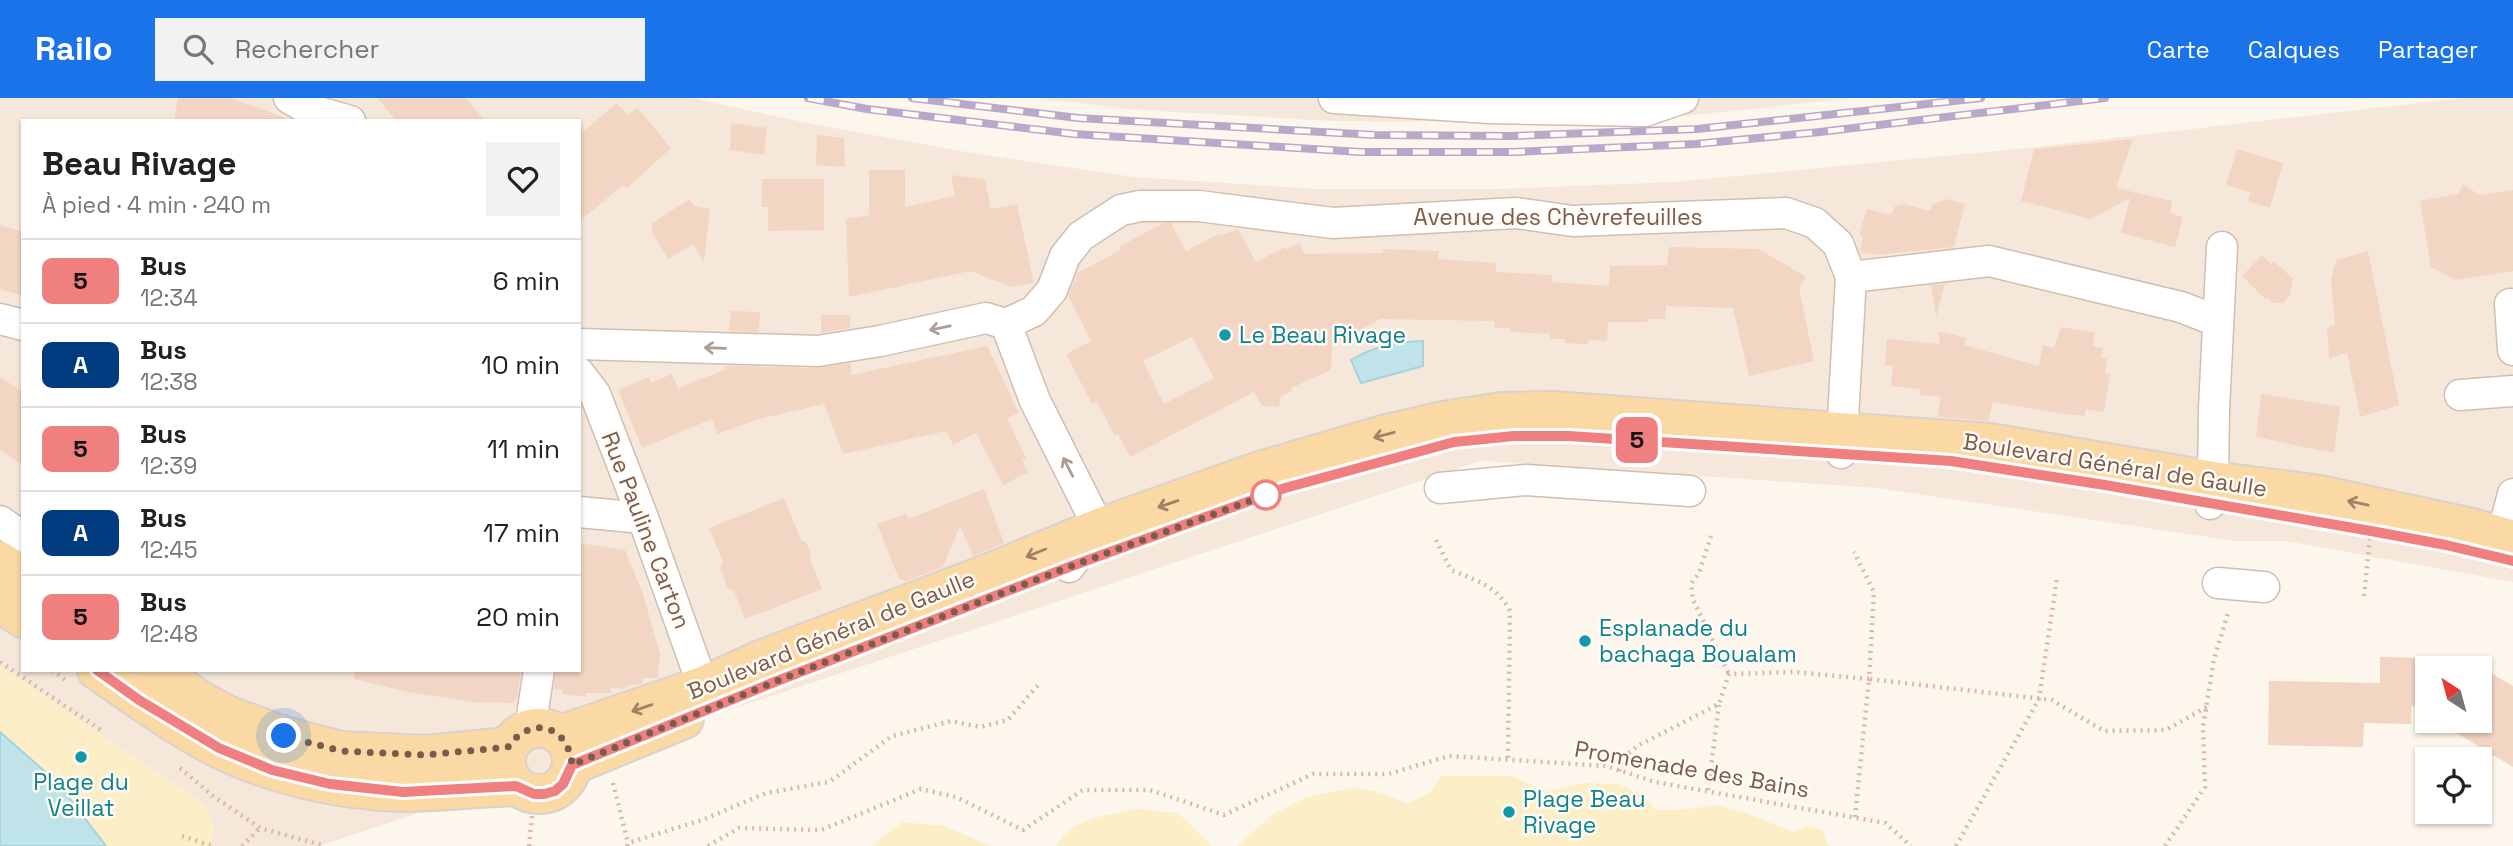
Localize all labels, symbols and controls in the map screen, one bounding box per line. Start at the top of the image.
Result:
search box [155,18,645,81]
text: Railo [35,28,113,70]
icon: search [179,30,217,68]
text: Rechercher [235,32,379,66]
text: Carte [2147,34,2210,65]
text: Calques [2248,34,2340,65]
text: Partager [2378,34,2478,65]
button: heart [486,142,560,216]
text: Beau Rivage [42,143,236,185]
text: À pied · 4 min · 240 m [42,190,271,220]
street label: Avenue des Chèvrefeuilles [1413,202,1703,232]
text: Bus [140,249,187,283]
text: 6 min [493,264,560,298]
text: 5 [73,265,88,296]
text: 12:34 [140,283,198,313]
place label: Le Beau Rivage [1239,320,1406,350]
one-way arrow [929,322,952,335]
marker: Le Beau Rivage [1217,327,1233,343]
text: Bus [140,333,187,367]
one-way arrow [703,341,726,355]
text: 10 min [481,348,560,382]
text: A [73,349,88,380]
text: 12:38 [140,367,198,397]
text: Bus [140,417,187,451]
line badge: 5 [1614,417,1660,463]
text: 5 [1630,424,1644,455]
street label: Boulevard Général de Gaulle [1961,426,2269,504]
street label: Rue Pauline Carton [595,427,697,633]
one-way arrow [1374,429,1396,442]
text: 11 min [487,432,560,466]
text: 5 [73,433,88,464]
text: 12:39 [140,451,197,481]
one-way arrow [1061,457,1075,478]
unlabelled marker [1251,480,1281,510]
one-way arrow [2347,496,2370,510]
one-way arrow [1157,499,1179,511]
text: Bus [140,501,187,535]
text: 17 min [483,516,560,550]
text: A [73,517,88,548]
text: 12:45 [140,535,197,565]
one-way arrow [1026,548,1047,561]
street label: Boulevard Général de Gaulle [683,563,979,707]
text: Bus [140,585,187,619]
text: 20 min [476,600,560,634]
text: 5 [73,601,88,632]
place label: Esplanade du bachaga Boualam [1599,613,1797,669]
text: 12:48 [140,619,198,649]
marker: Esplanade du bachaga Boualam [1577,633,1593,649]
north arrow [2415,656,2492,733]
map controls [2415,656,2492,824]
one-way arrow [631,703,653,716]
your location [266,718,301,753]
street label: Promenade des Bains [1572,734,1812,804]
button: locate [2415,747,2492,824]
marker: Plage du Veillat [73,749,89,765]
place label: Plage du Veillat [33,767,129,823]
place label: Plage Beau Rivage [1523,784,1646,840]
marker: Plage Beau Rivage [1501,804,1517,820]

